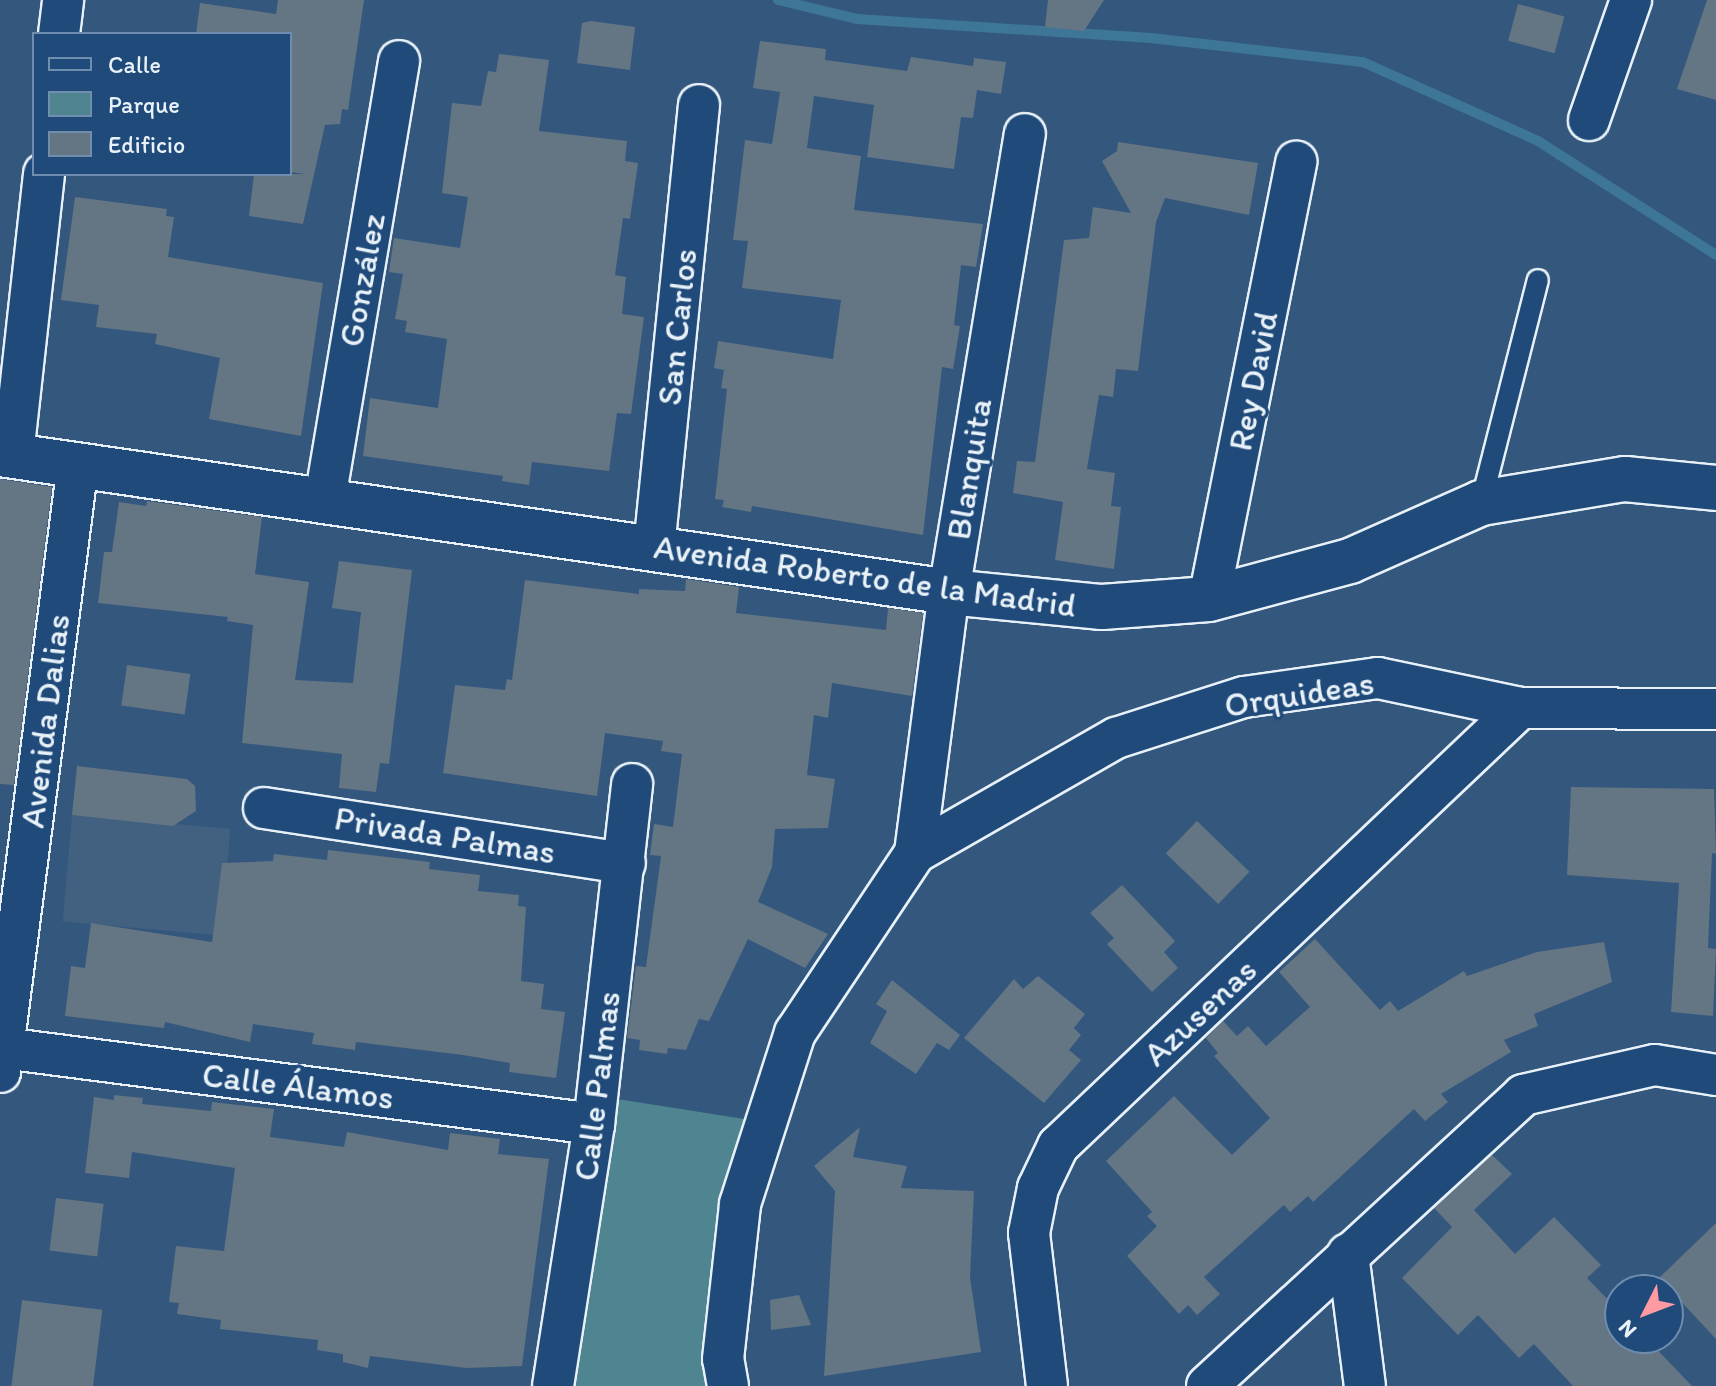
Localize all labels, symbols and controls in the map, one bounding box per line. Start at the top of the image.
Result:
legend [32,32,292,176]
text: Calle [108,50,161,79]
text: Parque [108,90,180,119]
text: Edificio [108,130,185,159]
street label: González [330,210,394,350]
street label: San Carlos [648,246,706,408]
street label: Rey David [1219,307,1287,455]
street label: Blanquita [938,395,1000,543]
street label: Avenida Roberto de la Madrid [651,526,1079,626]
street label: Avenida Dalias [12,612,78,830]
street label: Orquideas [1221,662,1377,726]
street label: Privada Palmas [332,797,558,873]
street label: Azusenas [1135,949,1265,1075]
street label: Calle Palmas [565,990,629,1182]
street label: Calle Álamos [200,1054,396,1118]
north arrow [1604,1274,1684,1354]
text: N [1612,1315,1642,1344]

